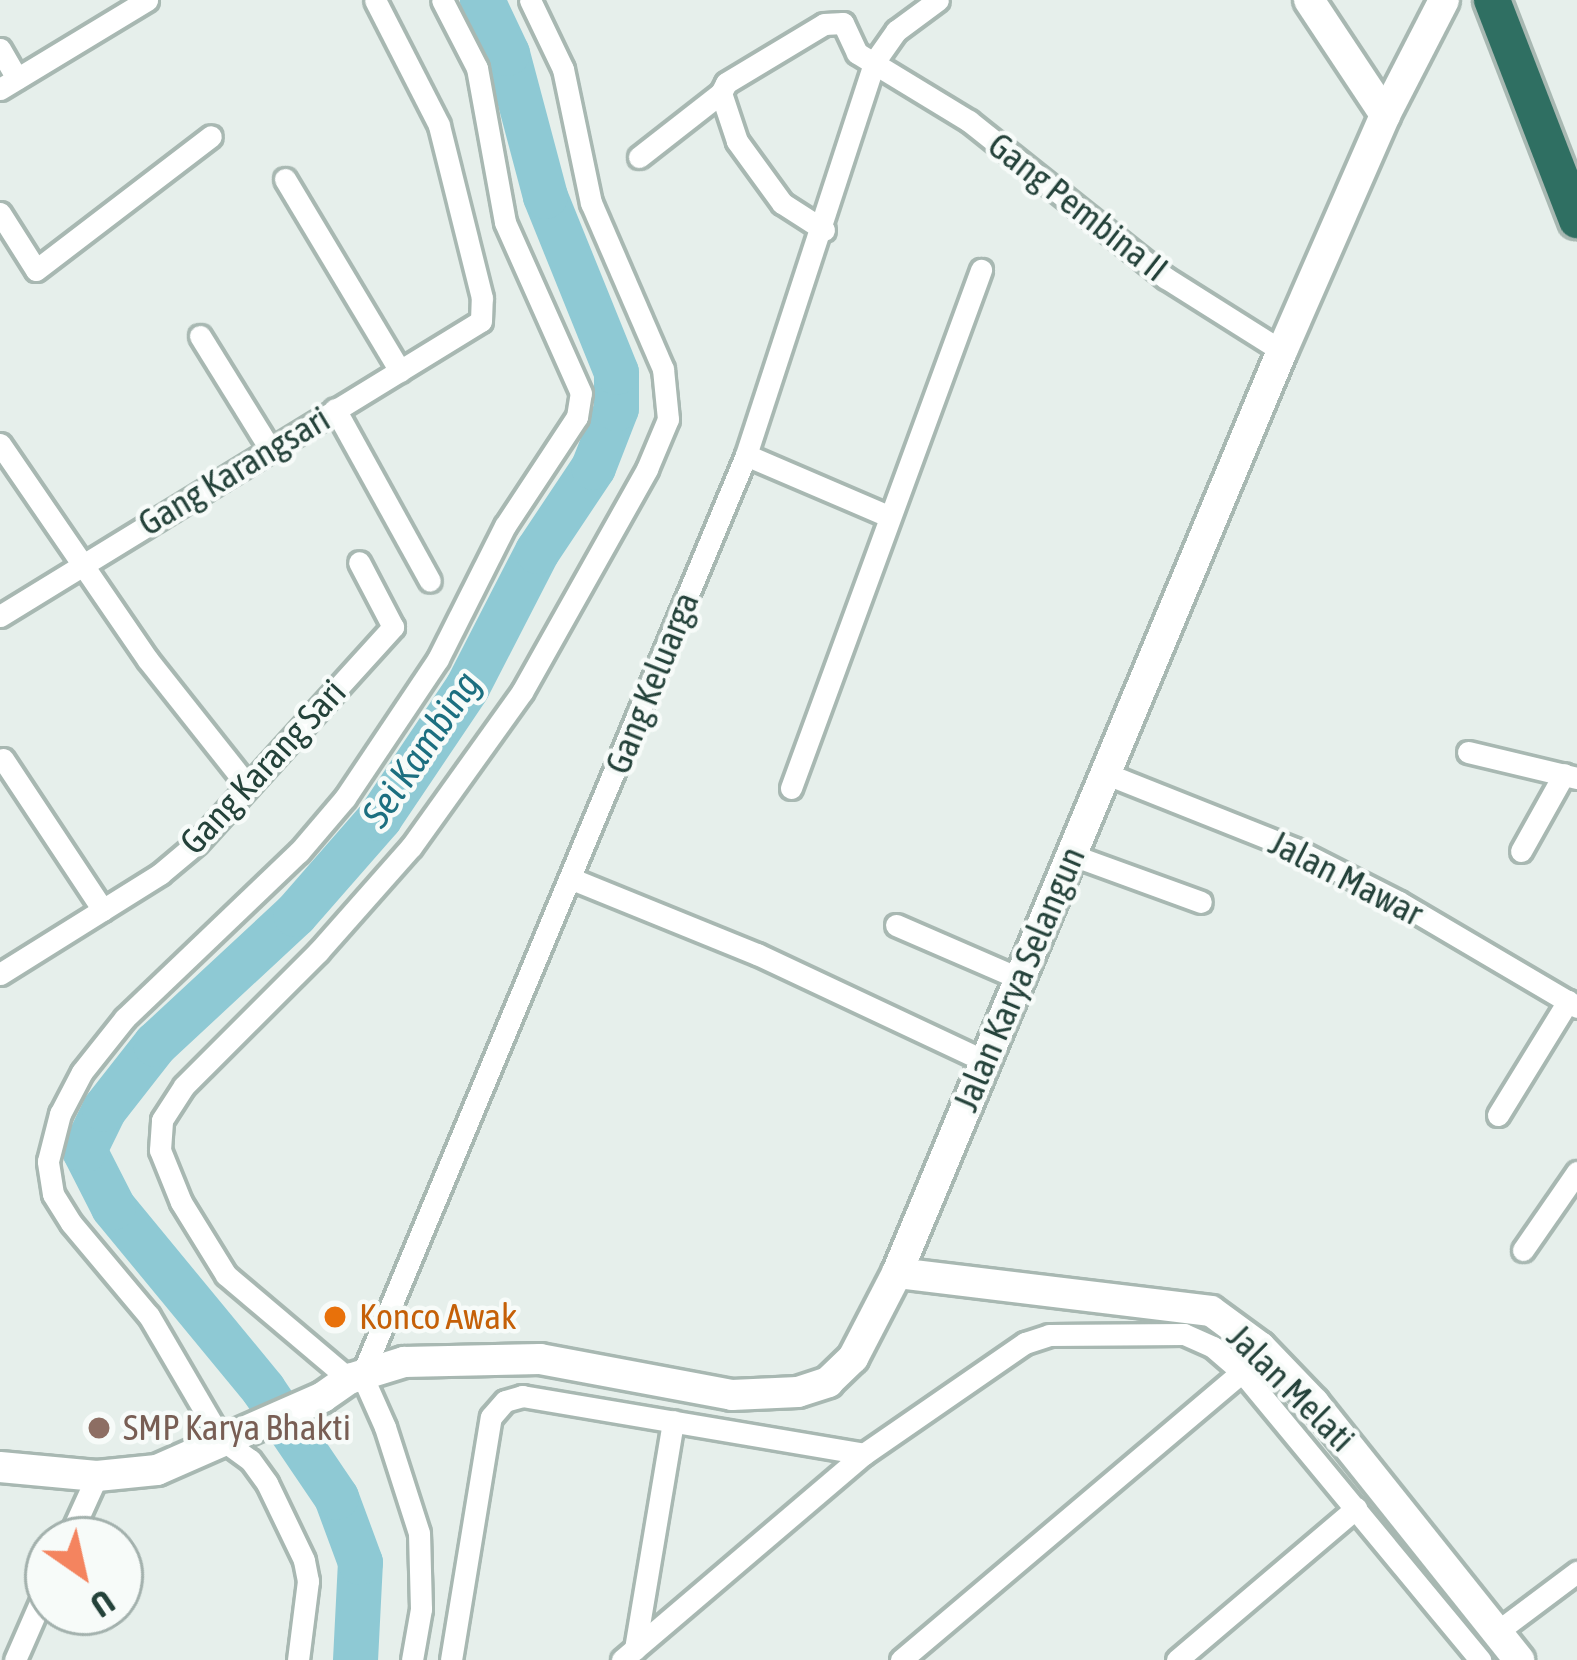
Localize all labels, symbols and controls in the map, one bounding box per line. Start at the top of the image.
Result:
street label: Gang Pembina II [980,123,1176,291]
street label: Gang Karangsari [131,397,337,545]
street label: Gang Keluarga [596,586,708,780]
water label: Sei Kambing [352,662,490,836]
street label: Gang Karang Sari [171,671,355,863]
street label: Jalan Mawar [1262,821,1430,935]
street label: Jalan Karya Selangun [944,840,1094,1118]
place label: Konco Awak [359,1295,517,1339]
marker: Konco Awak [322,1304,348,1330]
street label: Jalan Melati [1218,1315,1364,1461]
place label: SMP Karya Bhakti [123,1406,351,1450]
marker: SMP Karya Bhakti [86,1415,112,1441]
north arrow [24,1516,144,1636]
text: U [84,1582,121,1625]

